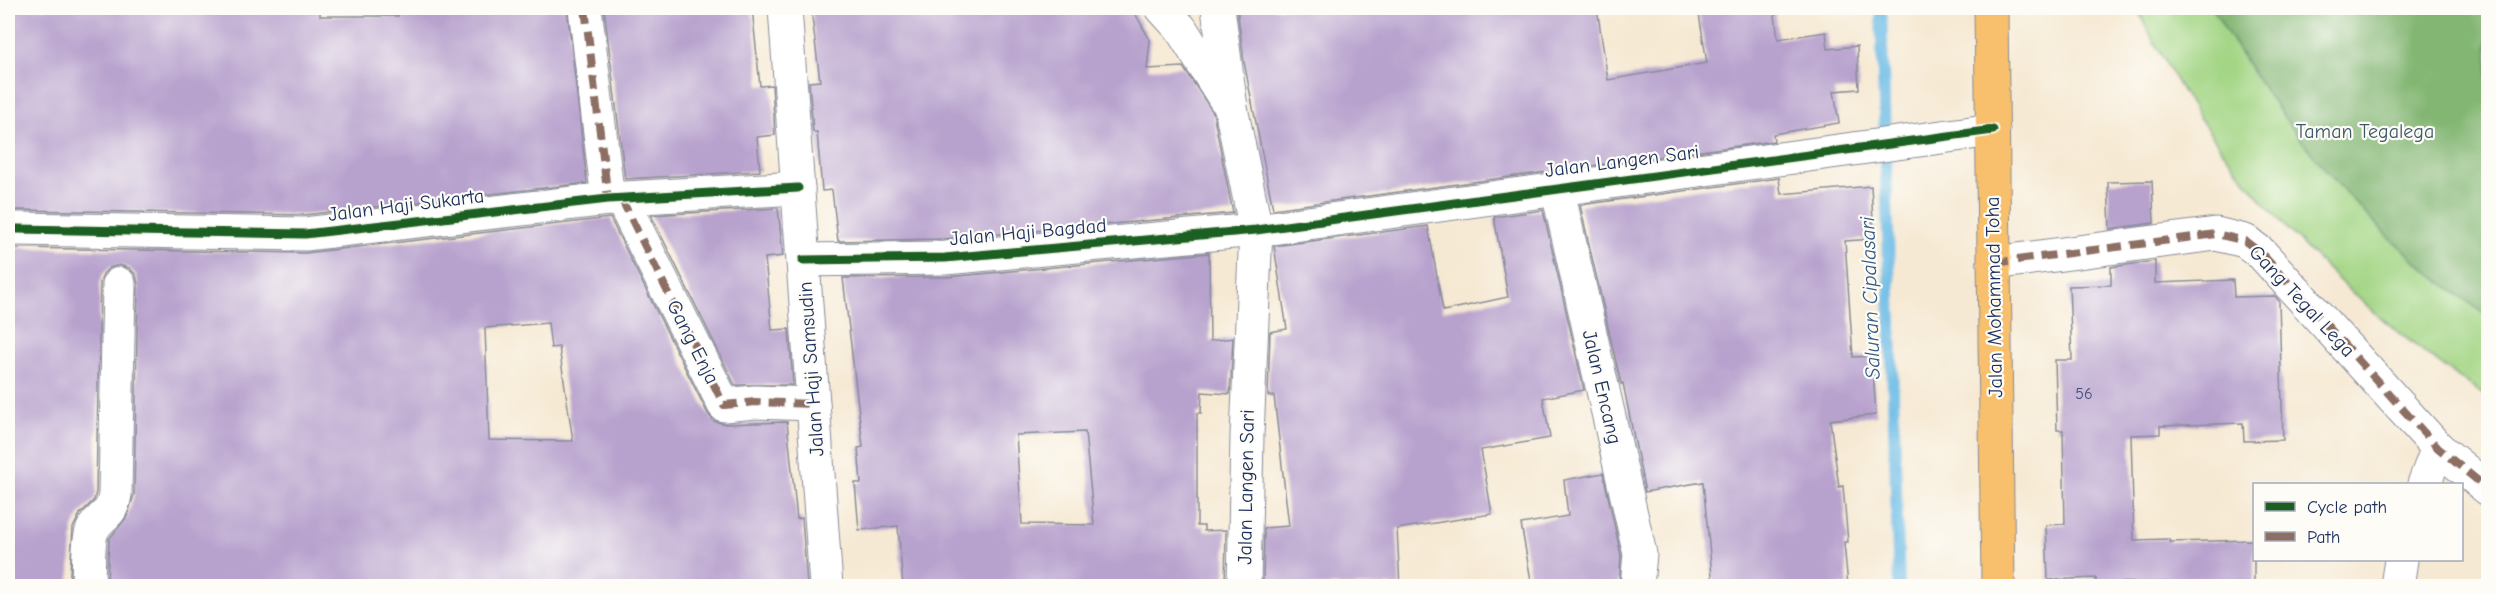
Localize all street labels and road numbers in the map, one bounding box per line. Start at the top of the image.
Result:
street label: Jalan Langen Sari [1544,140,1700,182]
street label: Jalan Haji Sukarta [327,184,485,226]
street label: Jalan Mohammad Toha [1981,196,2007,398]
street label: Jalan Haji Bagdad [949,214,1107,250]
street label: Gang Tegal Lega [2244,240,2360,362]
street label: Jalan Haji Samsudin [793,281,829,457]
street label: Gang Enja [662,296,724,388]
street label: Jalan Encang [1578,328,1626,446]
street label: Jalan Langen Sari [1233,409,1259,565]

